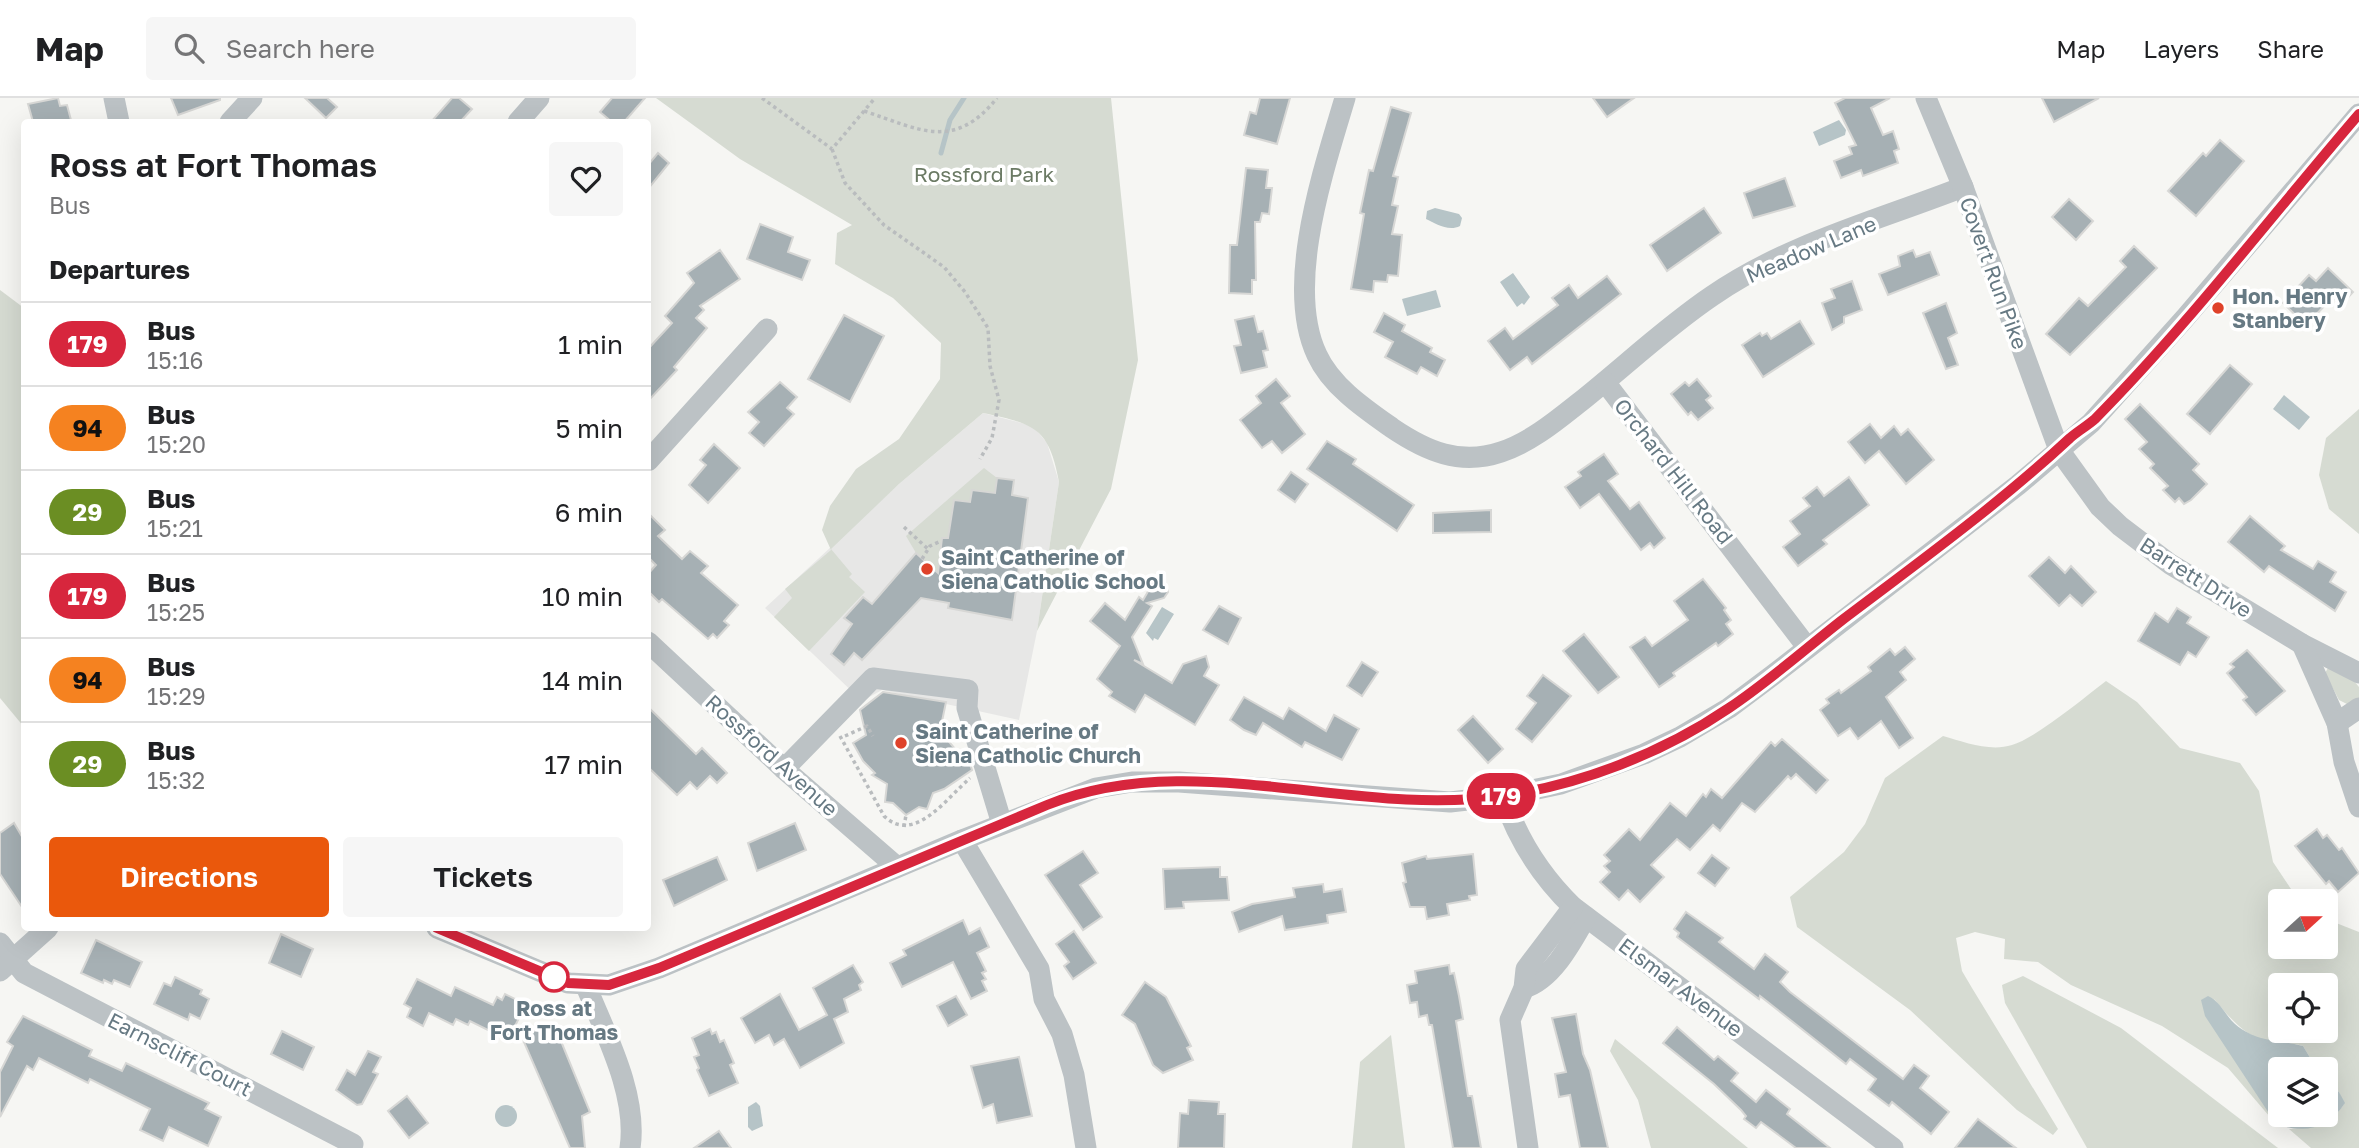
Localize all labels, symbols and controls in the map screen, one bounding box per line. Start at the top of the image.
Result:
search box [146,17,636,80]
text: Map [35,29,104,68]
icon: search [170,29,208,67]
text: Search here [226,33,375,64]
text: Map [2056,34,2105,63]
text: Layers [2143,34,2219,63]
text: Share [2257,34,2324,63]
button: heart [549,142,623,216]
text: Ross at Fort Thomas [49,145,377,184]
park label: Rossford Park [914,161,1054,187]
text: Bus [49,191,91,219]
street label: Covert Run Pike [1954,193,2034,353]
street label: Meadow Lane [1742,210,1880,288]
text: Departures [49,254,190,285]
place label: Hon. Henry Stanbery [2232,283,2348,333]
marker: Hon. Henry Stanbery [2210,300,2226,316]
text: Bus [147,315,195,346]
text: 179 [67,329,108,358]
text: 1 min [558,329,623,360]
text: 15:16 [147,346,203,374]
street label: Orchard Hill Road [1609,393,1739,549]
text: Bus [147,399,195,430]
text: 94 [72,413,103,442]
text: 5 min [555,413,623,444]
text: 15:20 [147,430,206,458]
text: Bus [147,483,195,514]
text: 29 [73,497,102,526]
text: 6 min [555,497,623,528]
text: 15:21 [147,514,203,542]
street label: Barrett Drive [2135,531,2257,623]
place label: Saint Catherine of Siena Catholic School [941,544,1165,594]
marker: Saint Catherine of Siena Catholic School [919,561,935,577]
text: Bus [147,567,195,598]
text: 179 [67,581,108,610]
text: 10 min [542,581,623,612]
text: 15:25 [147,598,205,626]
text: Bus [147,651,195,682]
text: 94 [72,665,103,694]
text: 14 min [542,665,623,696]
text: 15:29 [147,682,206,710]
street label: Rossford Avenue [700,689,844,821]
place label: Saint Catherine of Siena Catholic Church [915,718,1141,768]
text: Bus [147,735,195,766]
marker: Saint Catherine of Siena Catholic Church [893,735,909,751]
text: 29 [73,749,102,778]
text: 17 min [544,749,623,780]
text: 15:32 [147,766,205,794]
line badge: 179 [1461,773,1541,819]
text: 179 [1481,781,1521,810]
button: Directions [49,837,329,917]
button: Tickets [343,837,623,917]
north arrow [2268,889,2338,959]
map controls [2268,889,2338,1127]
street label: Elsmar Avenue [1614,932,1748,1042]
marker: Ross at Fort Thomas [539,962,569,992]
button: locate [2268,973,2338,1043]
place label: Ross at Fort Thomas [490,995,618,1045]
street label: Earnscliff Court [104,1007,256,1101]
button: layers [2268,1057,2338,1127]

